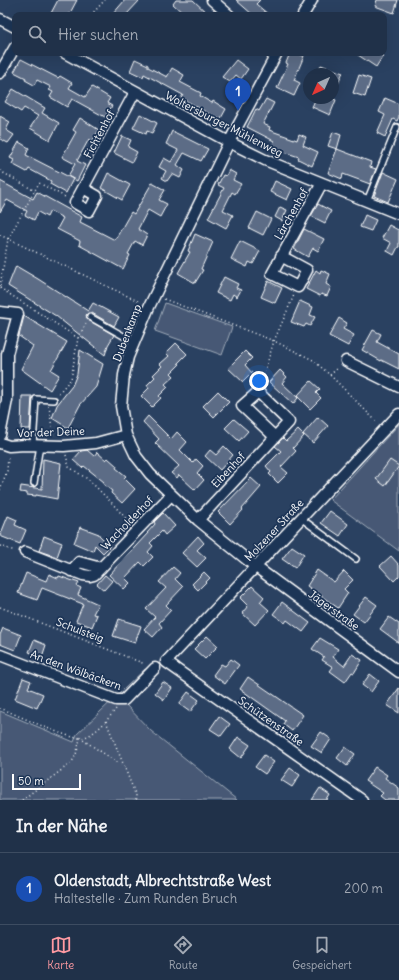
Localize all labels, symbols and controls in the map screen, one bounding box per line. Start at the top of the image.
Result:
search box [12,12,387,56]
icon: search [26,23,48,45]
text: Hier suchen [58,25,138,44]
north arrow [303,68,339,104]
pin: 1 [225,78,251,111]
street label: Woltersburger Mühlenweg [163,88,285,160]
street label: Fichtenhof [80,107,118,160]
street label: Lärchenhof [271,185,311,242]
street label: Dubenkamp [110,302,144,364]
your location [249,371,269,391]
street label: Vor der Deine [17,424,85,440]
street label: Eibenhof [208,449,248,491]
street label: Wacholderhof [98,493,156,553]
street label: Molzener Straße [242,496,306,564]
street label: Jägerstraße [306,587,362,633]
street label: Schulsteig [54,615,106,645]
street label: An den Wölbäckern [29,647,123,693]
street label: Schützenstraße [236,693,307,749]
scale bar [12,772,81,791]
text: 50 m [18,774,44,788]
text: In der Nähe [16,815,108,837]
text: Oldenstadt, Albrechtstraße West [54,871,271,890]
text: 1 [26,880,32,897]
text: 200 m [344,880,383,897]
text: Haltestelle · Zum Runden Bruch [54,890,237,907]
tab: Karte [47,934,74,972]
tab: Route [169,934,198,972]
tab: Gespeichert [292,934,352,972]

